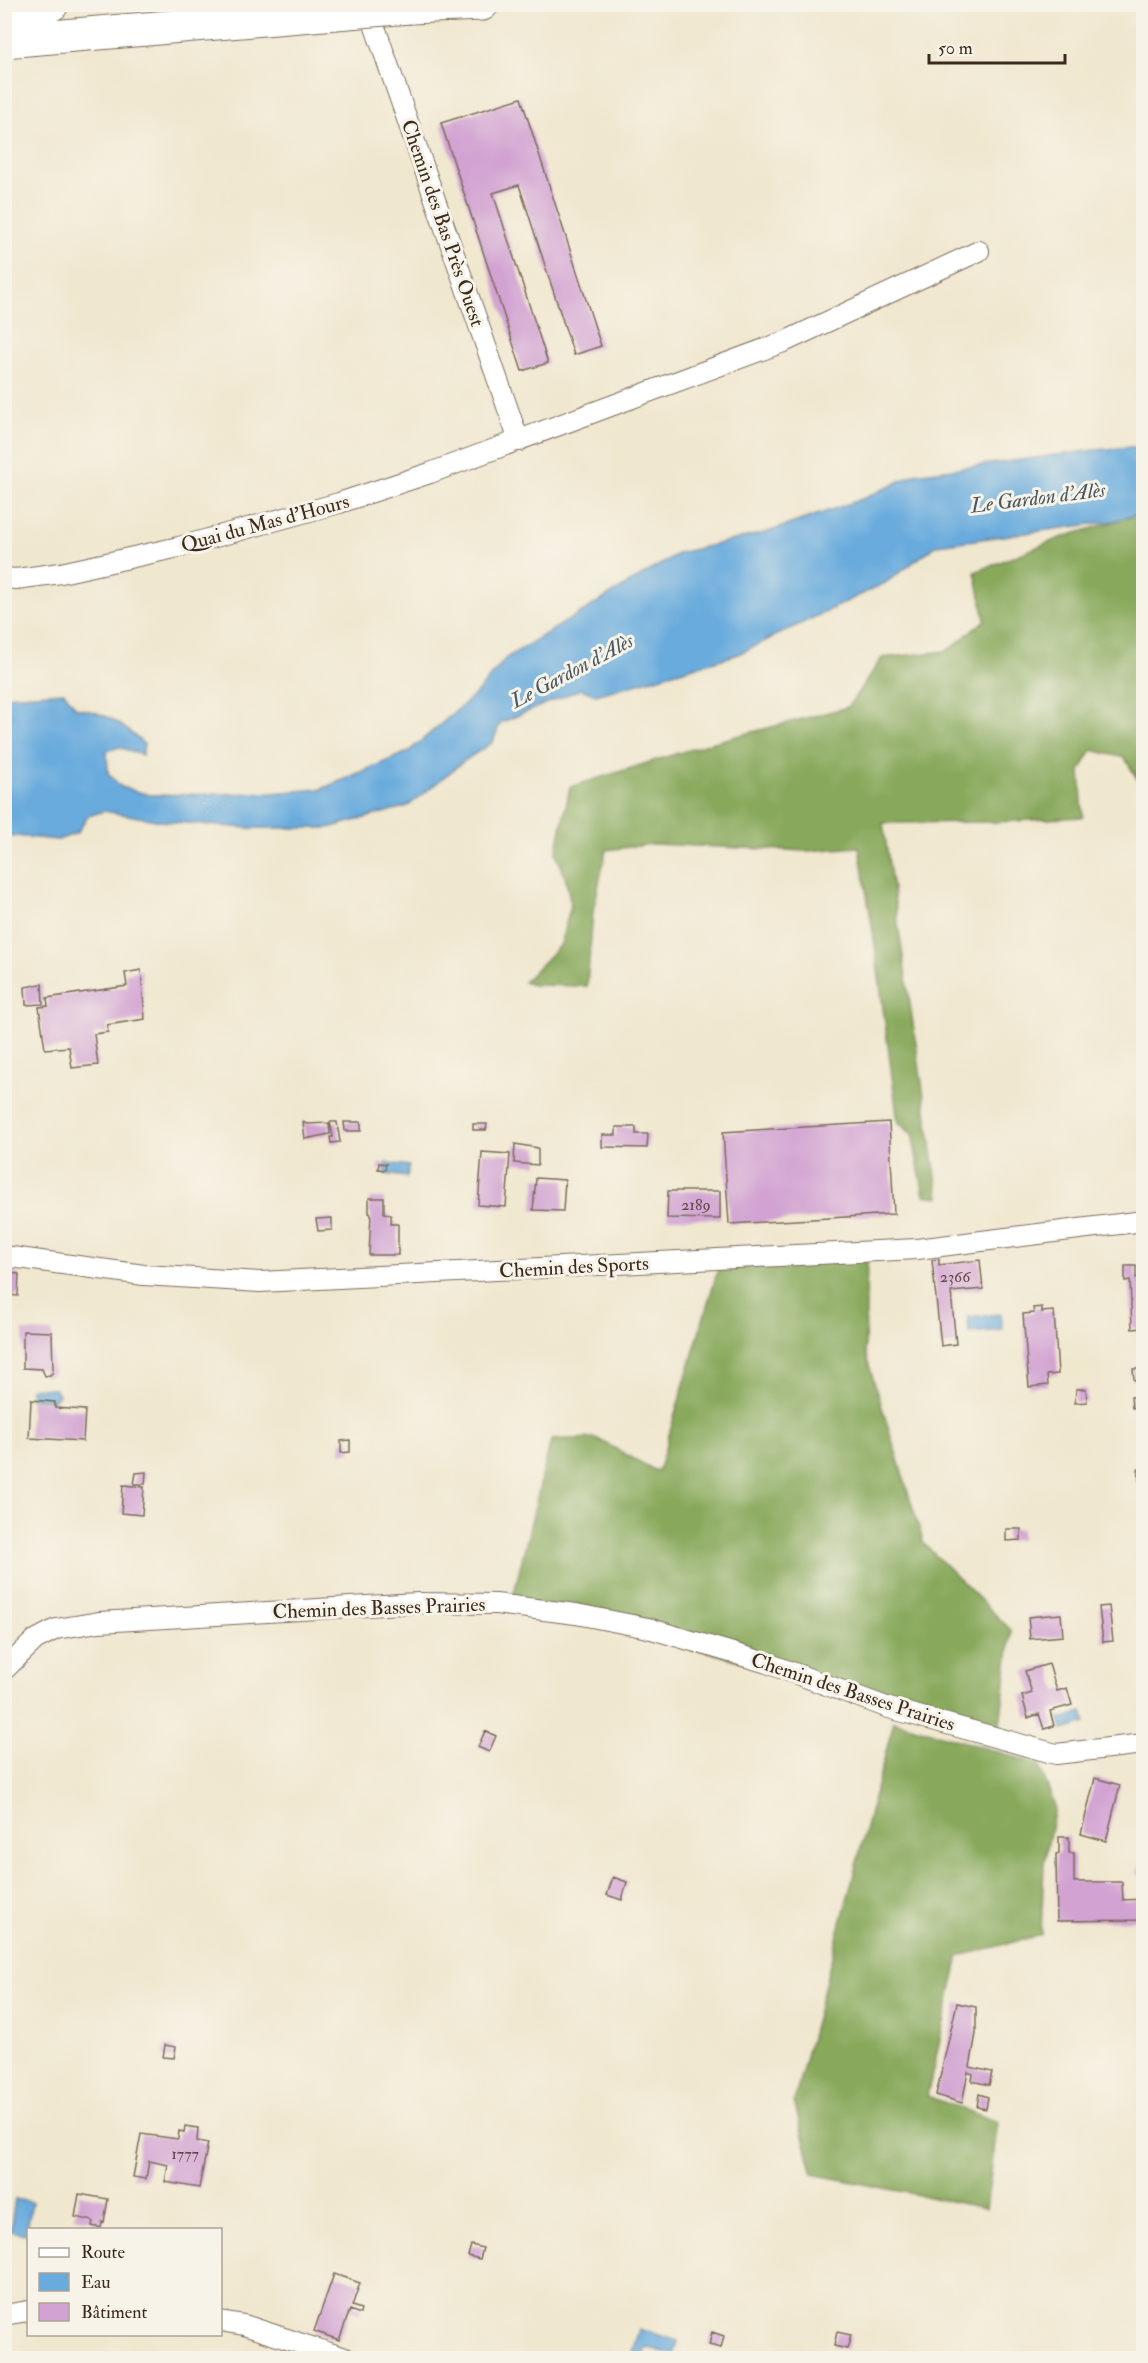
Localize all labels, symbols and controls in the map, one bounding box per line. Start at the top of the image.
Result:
scale bar [929,27,1066,65]
text: 50 m [938,37,973,60]
street label: Chemin des Bas Près Ouest [396,116,490,330]
water label: Le Gardon d'Alès [968,476,1108,520]
street label: Quai du Mas d'Hours [178,488,352,557]
water label: Le Gardon d'Alès [505,627,639,715]
house number: 2189 [681,1195,711,1215]
street label: Chemin des Sports [499,1251,650,1284]
house number: 2366 [940,1267,971,1287]
street label: Chemin des Basses Prairies [272,1592,486,1624]
street label: Chemin des Basses Prairies [748,1647,958,1737]
house number: 1777 [171,2144,200,2164]
legend [27,2228,222,2336]
text: Route [81,2241,125,2264]
text: Eau [81,2271,111,2294]
text: Bâtiment [81,2301,147,2324]

